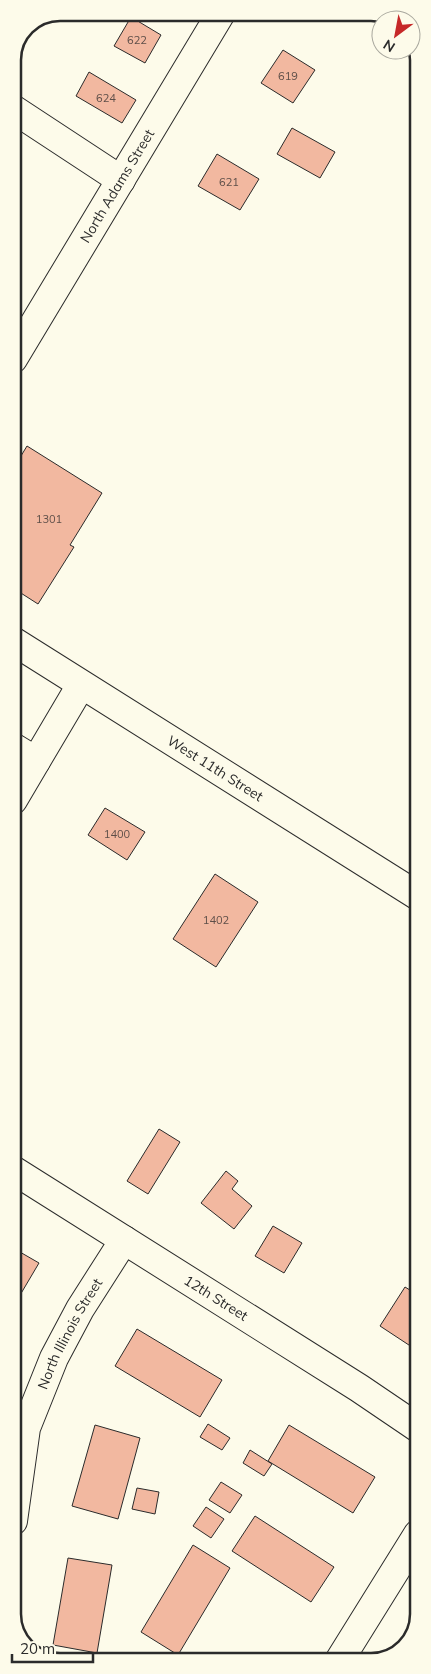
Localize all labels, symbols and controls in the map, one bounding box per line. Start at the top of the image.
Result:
north arrow [371,10,421,60]
house number: 622 [127,33,147,47]
text: N [380,36,398,56]
house number: 619 [278,69,298,83]
house number: 624 [96,91,116,105]
street label: North Adams Street [76,126,158,246]
house number: 621 [219,175,239,189]
house number: 1301 [36,512,62,526]
street label: West 11th Street [164,731,267,805]
house number: 1400 [104,827,131,841]
house number: 1402 [203,913,230,927]
street label: 12th Street [181,1271,252,1325]
street label: North Illinois Street [33,1275,106,1392]
scale bar [12,1632,94,1664]
text: 20 m [20,1639,55,1658]

